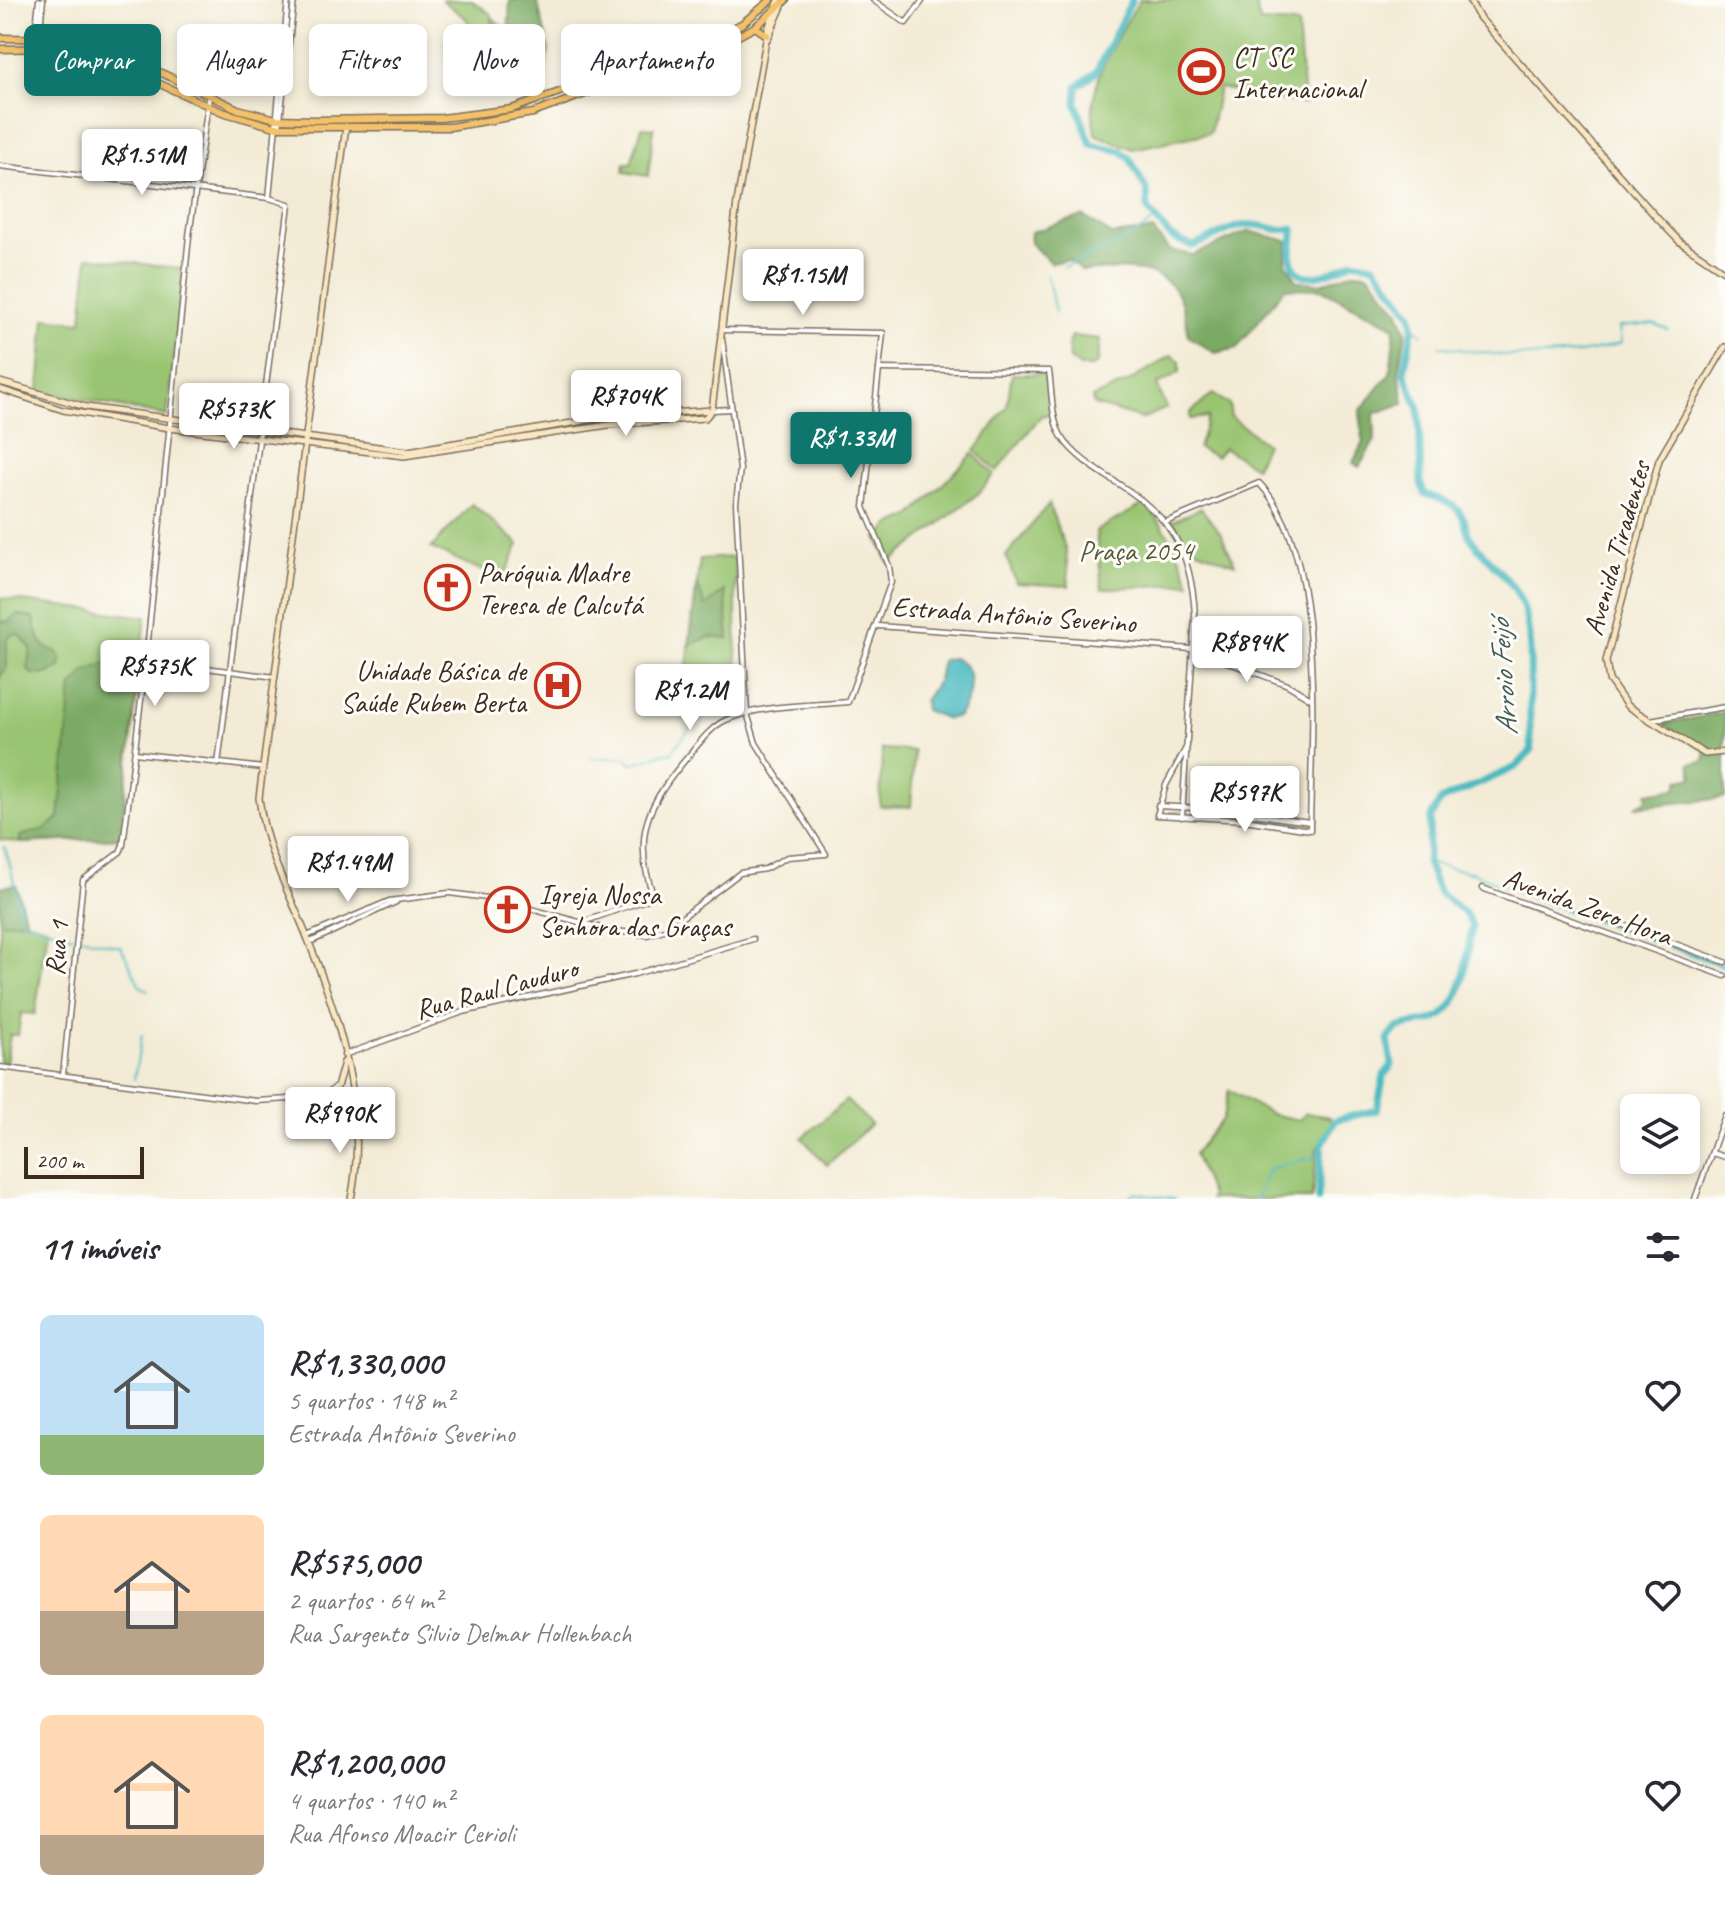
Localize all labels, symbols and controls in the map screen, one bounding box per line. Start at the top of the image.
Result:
chip: Comprar [24,24,161,96]
chip: Alugar [177,24,293,96]
chip: Filtros [309,24,427,96]
chip: Novo [443,24,545,96]
chip: Apartamento [561,24,741,96]
place label: CT SC Internacional [1233,39,1368,106]
sports icon: CT SC Internacional [1178,48,1226,96]
pin: R$1.51M [68,129,216,197]
text: R$1.51M [100,138,184,171]
pin: R$1.15M [729,249,877,317]
text: R$1.15M [761,258,845,291]
pin: R$704K [561,370,691,438]
text: R$704K [589,379,663,412]
pin: R$573K [169,383,299,451]
text: R$573K [197,392,271,425]
pin: R$1.33M [777,412,925,480]
text: R$1.33M [808,421,894,454]
street label: Avenida Tiradentes [1575,455,1659,639]
park label: Praça 2054 [1079,533,1196,568]
place label: Paróquia Madre Teresa de Calcutá [478,555,645,622]
church icon: Paróquia Madre Teresa de Calcutá [423,564,471,612]
street label: Estrada Antônio Severino [891,589,1139,641]
water label: Arroio Feijó [1479,611,1526,737]
pin: R$894K [1182,616,1312,684]
text: R$894K [1210,625,1284,658]
pin: R$575K [90,640,220,708]
text: R$575K [118,649,192,682]
place label: Unidade Básica de Saúde Rubem Berta [341,653,528,720]
hospital icon: Unidade Básica de Saúde Rubem Berta [533,662,581,710]
pin: R$1.2M [625,664,755,732]
text: R$1.2M [653,673,727,706]
pin: R$597K [1180,766,1310,834]
text: R$597K [1208,775,1282,808]
pin: R$1.49M [274,836,422,904]
text: R$1.49M [306,845,390,878]
street label: Avenida Zero Hora [1499,860,1678,954]
place label: Igreja Nossa Senhora das Graças [539,877,733,944]
church icon: Igreja Nossa Senhora das Graças [484,886,532,934]
street label: Rua 1 [37,918,76,977]
street label: Rua Raul Cauduro [411,949,584,1027]
pin: R$990K [275,1087,405,1155]
map controls [1620,1094,1700,1174]
button: layers [1620,1094,1700,1174]
text: R$990K [303,1096,377,1129]
scale bar [24,1143,144,1179]
text: 200 m [36,1147,83,1175]
icon: filters [1641,1225,1685,1269]
text: 11 imóveis [40,1226,158,1269]
text: R$1,330,000 [288,1341,442,1384]
icon: home [104,1347,200,1443]
icon: heart [1641,1373,1685,1417]
text: 5 quartos · 148 m² [288,1384,453,1417]
text: Estrada Antônio Severino [288,1417,515,1450]
text: R$575,000 [288,1541,419,1584]
icon: home [104,1547,200,1643]
icon: heart [1641,1573,1685,1617]
text: 2 quartos · 64 m² [288,1584,442,1617]
text: Rua Sargento Silvio Delmar Hollenbach [288,1617,631,1650]
text: R$1,200,000 [288,1741,442,1784]
icon: home [104,1747,200,1843]
icon: heart [1641,1773,1685,1817]
text: 4 quartos · 140 m² [288,1784,453,1817]
text: Rua Afonso Moacir Cerioli [288,1817,515,1850]

